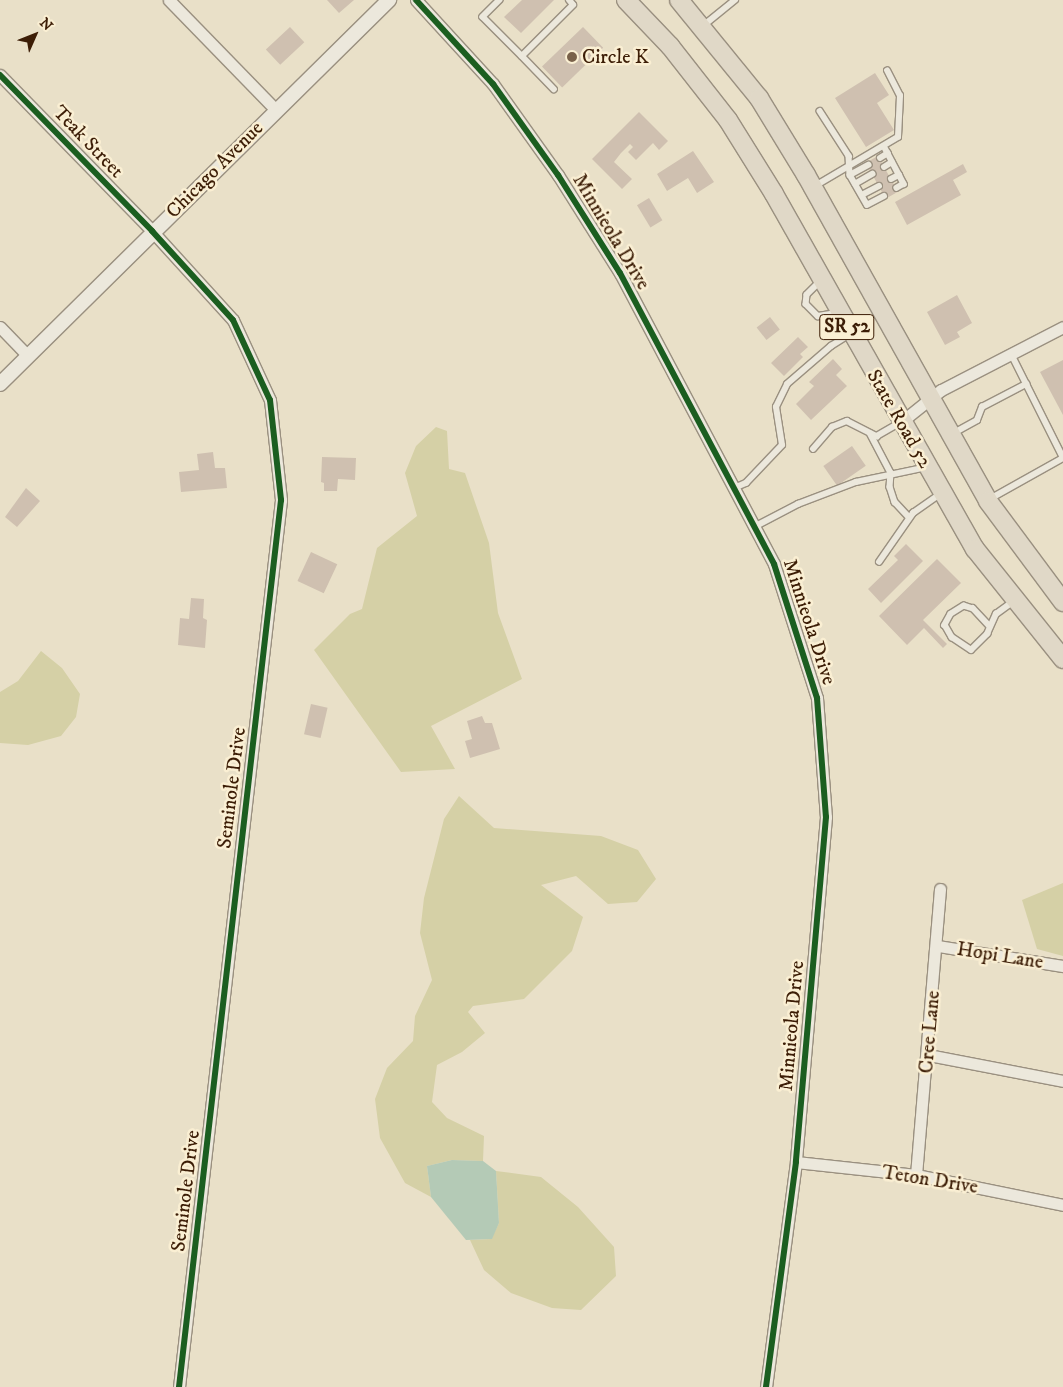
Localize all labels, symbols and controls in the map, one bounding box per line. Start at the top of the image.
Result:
north arrow [10,10,60,60]
text: N [35,14,56,35]
place label: Circle K [582,45,649,69]
marker: Circle K [566,51,578,63]
street label: Teak Street [48,101,128,183]
street label: Chicago Avenue [161,116,269,224]
street label: Minnieola Drive [567,170,655,294]
road number: SR 52 [818,311,876,344]
street label: State Road 52 [861,365,937,473]
street label: Minnieola Drive [777,556,841,688]
street label: Seminole Drive [213,726,251,850]
street label: Hopi Lane [955,937,1045,975]
street label: Minnieola Drive [774,960,810,1092]
street label: Cree Lane [914,990,946,1074]
street label: Seminole Drive [167,1129,205,1253]
street label: Teton Drive [880,1161,980,1199]

